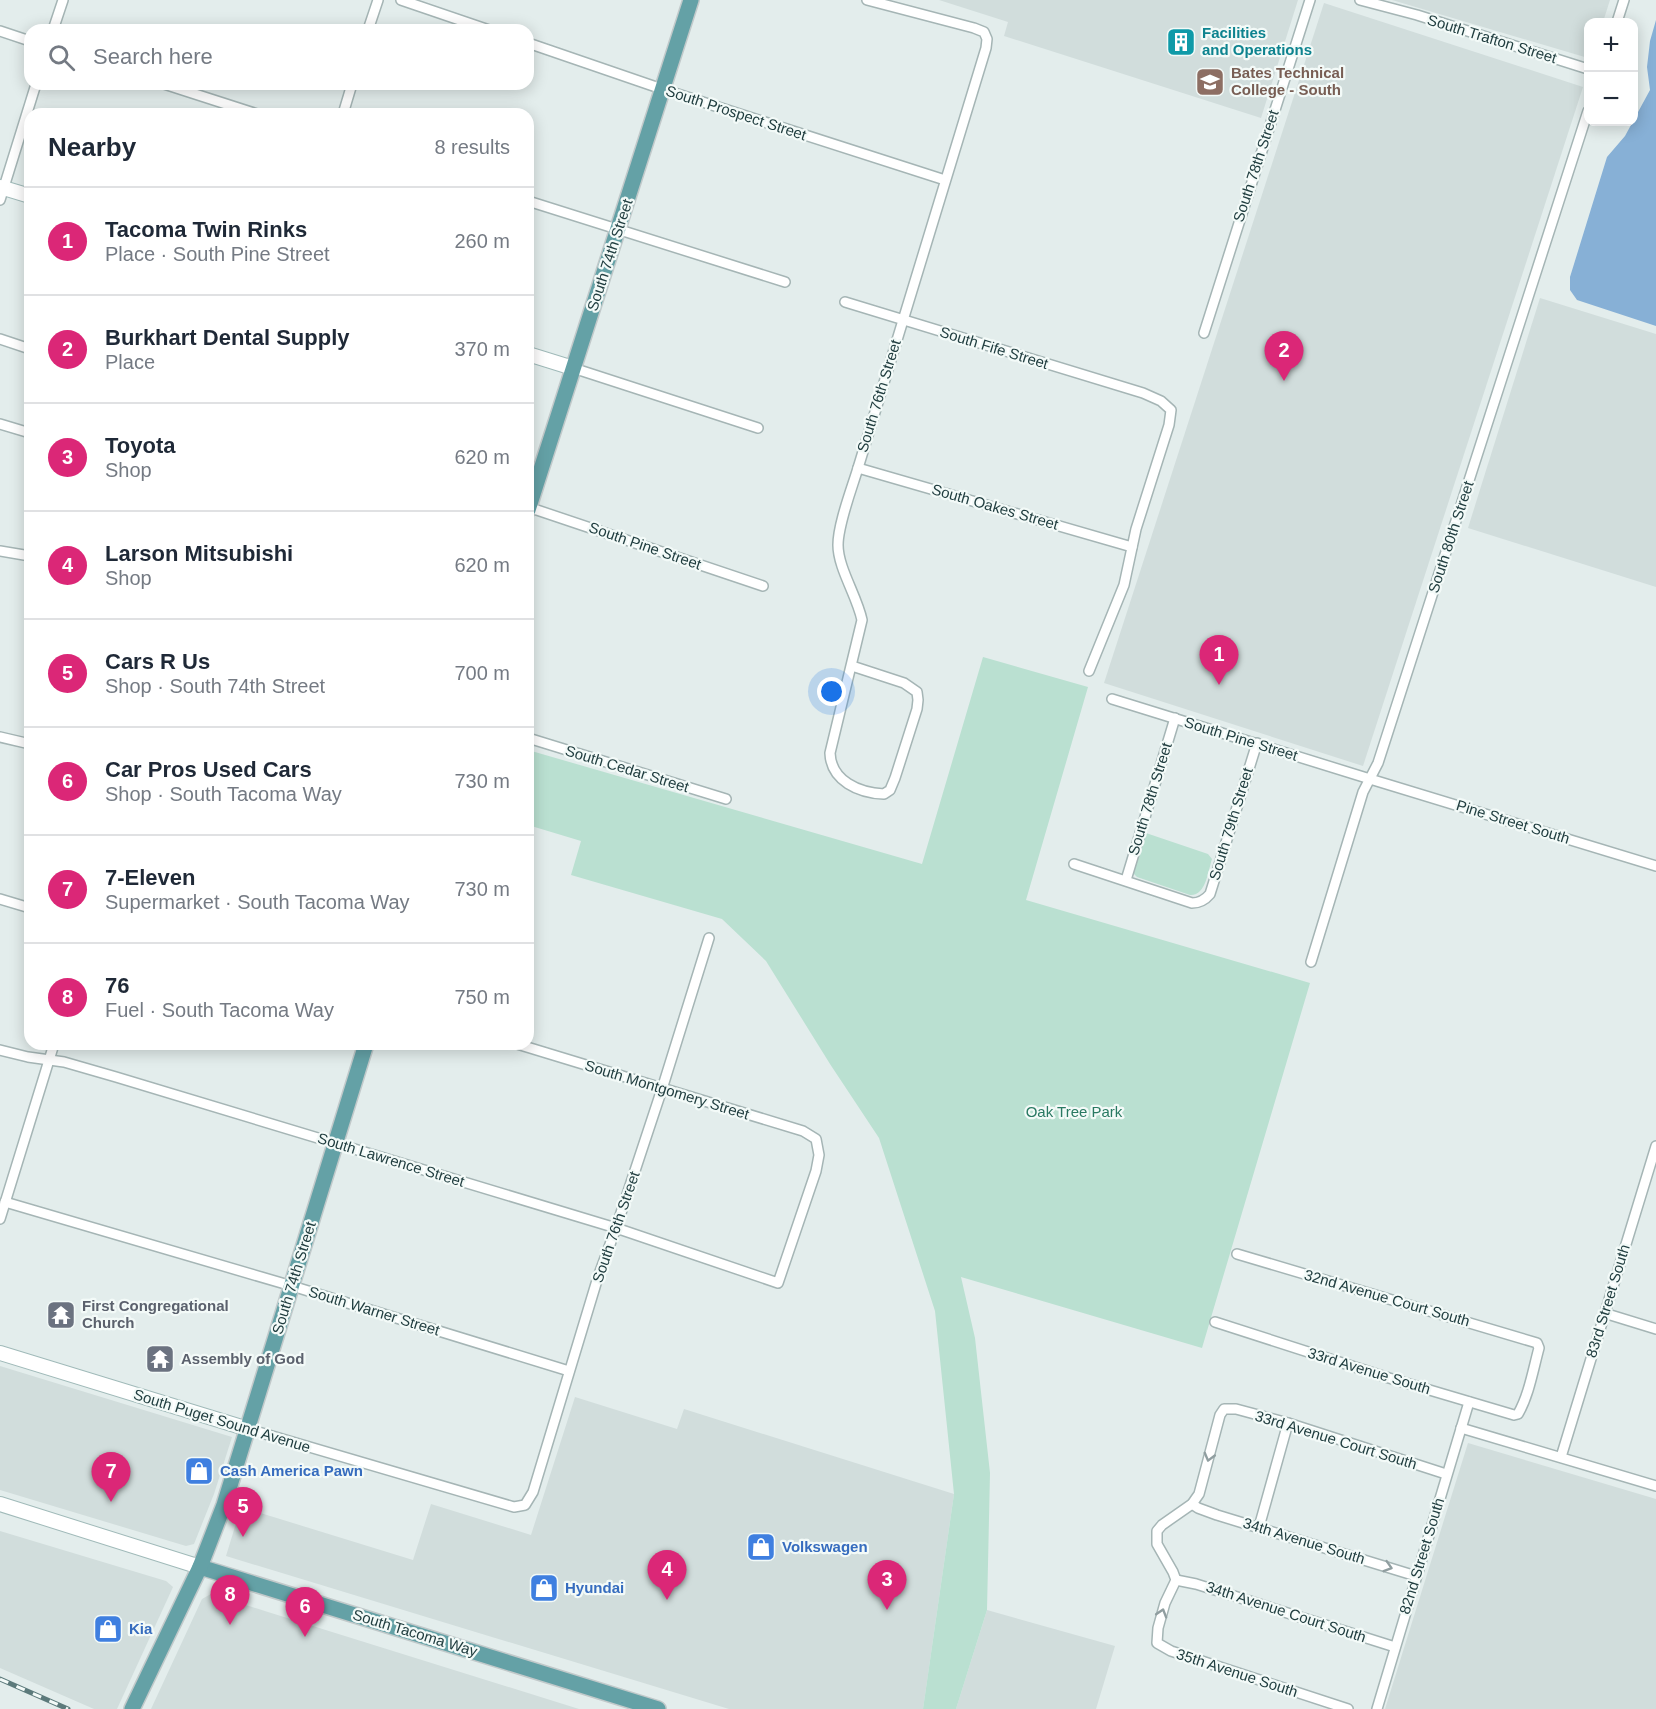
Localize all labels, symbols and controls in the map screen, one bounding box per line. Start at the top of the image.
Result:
street label: South Trafton Street [1425,11,1560,67]
map controls [1584,18,1638,126]
button: + [1584,18,1638,72]
search box [24,24,534,90]
place label: Facilities and Operations [1202,24,1312,58]
building icon: Facilities and Operations [1165,26,1197,58]
icon: search [45,41,78,74]
text: Search here [93,44,213,69]
place label: Bates Technical College - South [1231,64,1344,98]
school or university icon: Bates Technical College - South [1194,66,1226,98]
button: − [1584,72,1638,126]
street label: South Prospect Street [664,82,809,144]
street label: South 78th Street [1229,107,1282,224]
text: Nearby [48,132,136,162]
text: 8 results [434,136,510,158]
street label: South 74th Street [583,196,636,313]
text: Tacoma Twin Rinks [105,217,307,242]
text: 1 [62,230,73,252]
text: 260 m [454,230,510,252]
text: Place · South Pine Street [105,243,330,265]
street label: South Fife Street [938,323,1051,372]
text: Burkhart Dental Supply [105,325,349,350]
pin: 2 [1264,332,1304,381]
street label: South 76th Street [853,337,904,454]
text: 2 [62,338,73,360]
text: 370 m [454,338,510,360]
text: Place [105,351,155,373]
text: Toyota [105,433,175,458]
text: 3 [62,446,73,468]
text: 620 m [454,446,510,468]
text: Shop [105,459,152,481]
street label: South 80th Street [1424,478,1477,595]
street label: South Oakes Street [930,480,1061,533]
street label: South Pine Street [587,518,704,573]
text: Larson Mitsubishi [105,541,293,566]
text: 4 [62,554,73,576]
text: 620 m [454,554,510,576]
text: Shop [105,567,152,589]
pin: 1 [1200,636,1238,685]
text: Cars R Us [105,649,210,674]
text: 5 [62,662,73,684]
text: 700 m [454,662,510,684]
text: Shop · South 74th Street [105,675,325,697]
your location [817,677,846,706]
street label: South Pine Street [1182,713,1301,764]
street label: South 78th Street [1124,740,1175,857]
street label: South Cedar Street [563,742,692,796]
text: Car Pros Used Cars [105,757,312,782]
street label: South 79th Street [1205,765,1256,882]
text: 6 [62,770,73,792]
text: 730 m [454,770,510,792]
text: Shop · South Tacoma Way [105,783,342,805]
street label: Pine Street South [1454,796,1572,847]
text: 7-Eleven [105,865,196,890]
text: 7 [62,878,73,900]
text: 730 m [454,878,510,900]
text: Supermarket · South Tacoma Way [105,891,410,913]
text: 76 [105,973,129,998]
text: 8 [62,986,73,1008]
text: 750 m [454,986,510,1008]
text: Fuel · South Tacoma Way [105,999,334,1021]
street label: South Montgomery Street [583,1056,752,1123]
park label: Oak Tree Park [1026,1103,1123,1120]
street label: South Lawrence Street [316,1129,467,1190]
street label: South 76th Street [588,1168,643,1285]
street label: South 74th Street [268,1219,319,1336]
street label: 83rd Street South [1582,1242,1633,1360]
street label: 32nd Avenue Court South [1302,1266,1472,1329]
street label: South Warner Street [307,1282,443,1339]
place label: First Congregational Church [82,1297,229,1331]
temple icon: First Congregational Church [45,1299,77,1331]
temple icon: Assembly of God [144,1343,176,1375]
street label: 33rd Avenue South [1306,1344,1433,1397]
place label: Assembly of God [181,1350,304,1367]
street label: South Puget Sound Avenue [132,1385,313,1456]
street label: 33rd Avenue Court South [1253,1407,1419,1472]
pin: 7 [92,1452,130,1502]
one-way arrow [1203,1452,1216,1462]
shop icon: Cash America Pawn [183,1455,215,1487]
place label: Cash America Pawn [220,1462,363,1479]
pin: 5 [224,1488,262,1537]
street label: 82nd Street South [1396,1496,1447,1616]
street label: 34th Avenue South [1241,1514,1367,1567]
shop icon: Volkswagen [745,1531,777,1563]
place label: Volkswagen [782,1538,868,1555]
pin: 4 [648,1550,686,1600]
pin: 3 [868,1560,906,1610]
one-way arrow [1382,1560,1393,1572]
shop icon: Hyundai [528,1572,560,1604]
pin: 8 [210,1576,250,1625]
street label: 34th Avenue Court South [1204,1578,1368,1645]
place label: Hyundai [565,1579,624,1596]
pin: 6 [286,1588,324,1637]
street label: South Tacoma Way [351,1606,480,1660]
one-way arrow [1155,1608,1167,1619]
shop icon: Kia [92,1613,124,1645]
place label: Kia [129,1620,153,1637]
street label: 35th Avenue South [1174,1645,1300,1700]

